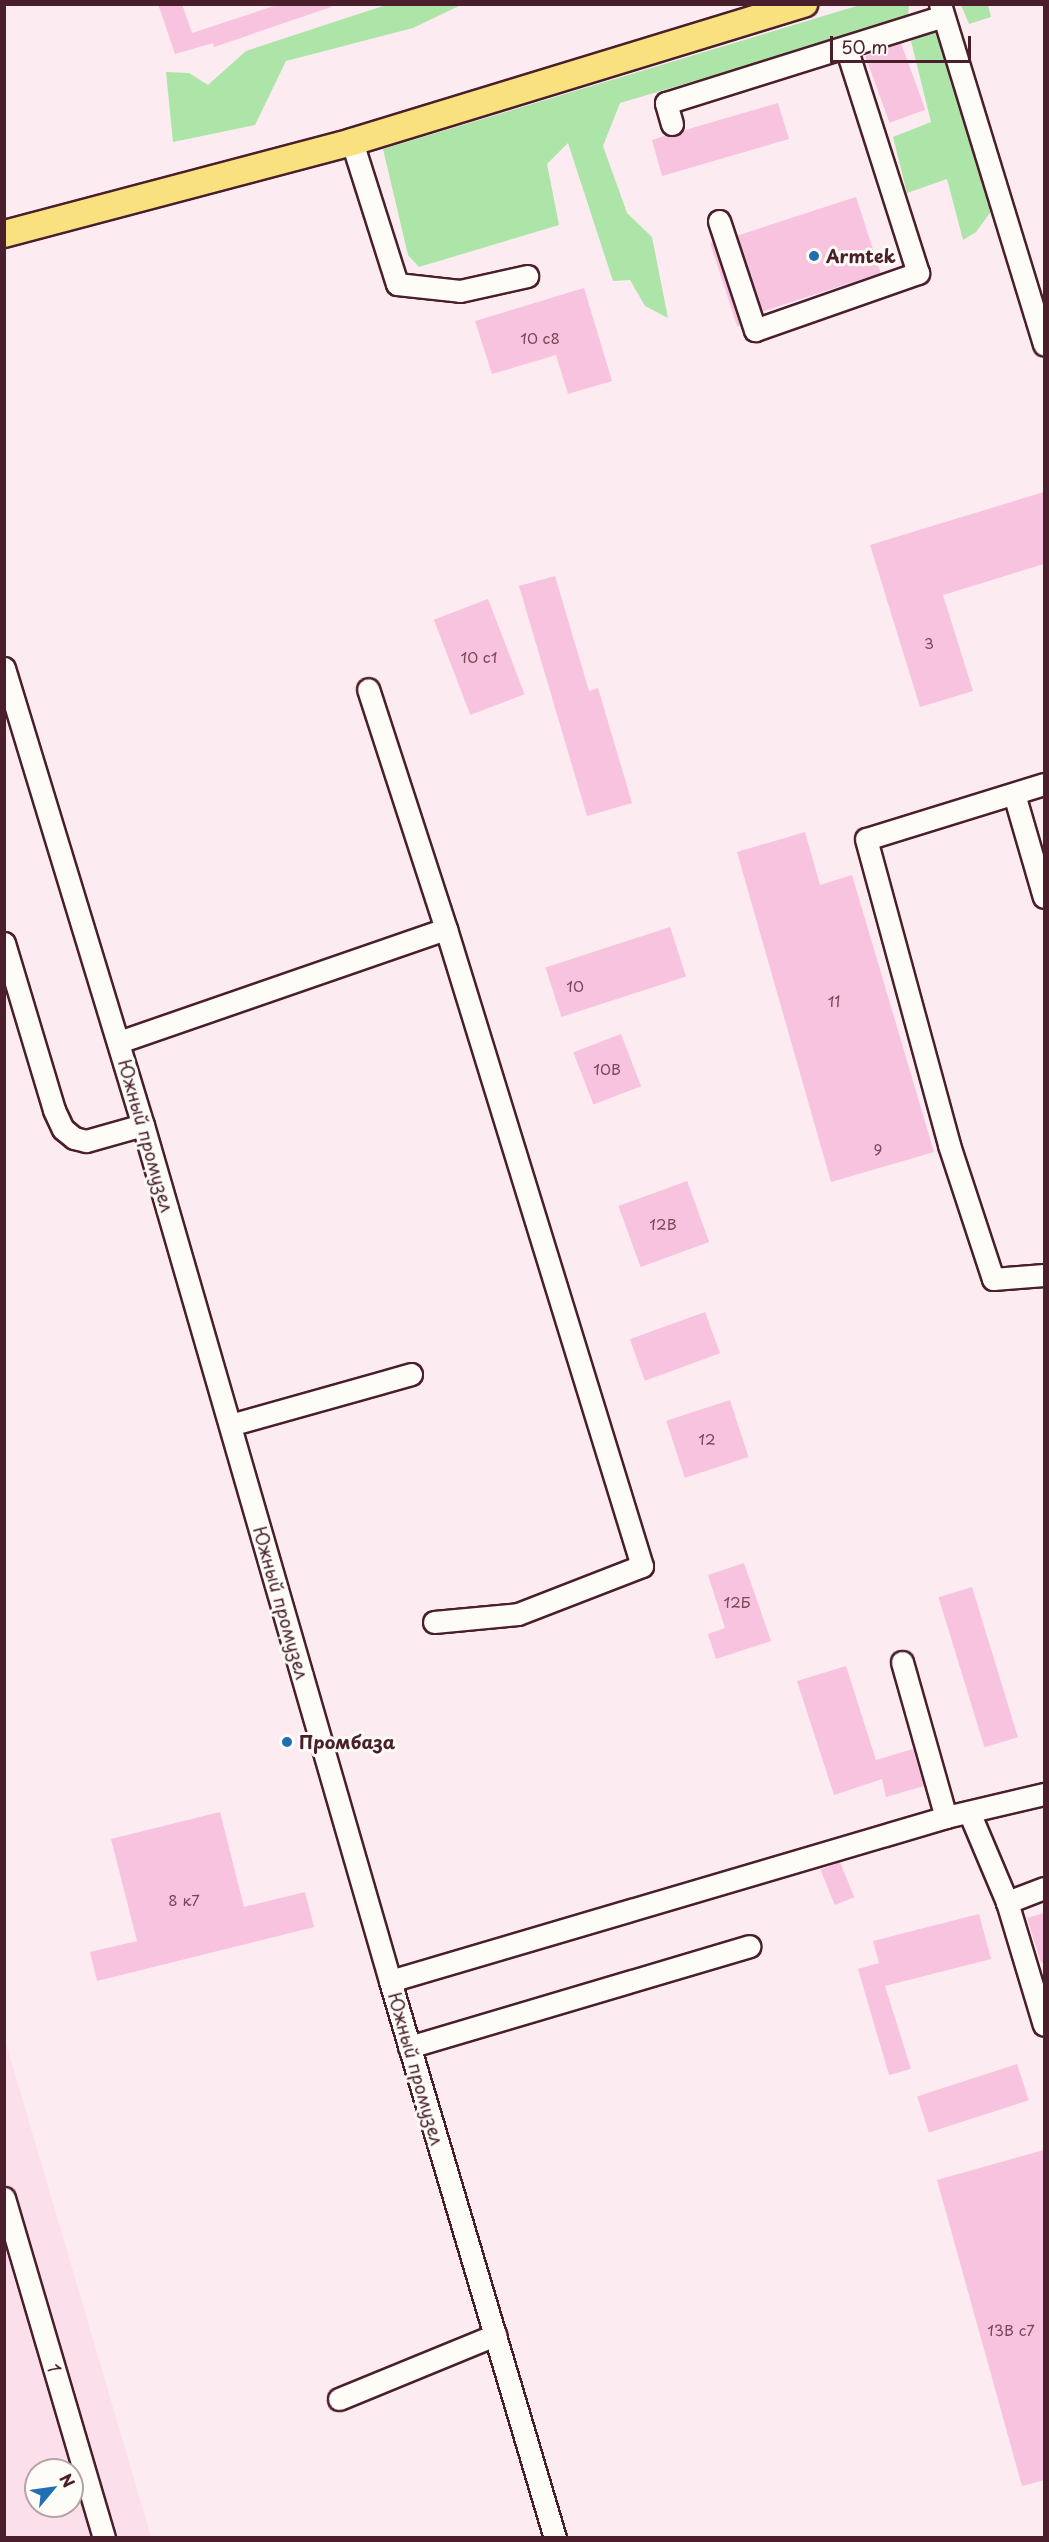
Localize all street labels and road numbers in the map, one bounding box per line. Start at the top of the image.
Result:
street label: Южный промузел [114,1057,178,1215]
street label: Южный промузел [249,1524,313,1682]
street label: Южный промузел [384,1990,448,2148]
street label: 1 [43,2361,65,2375]

